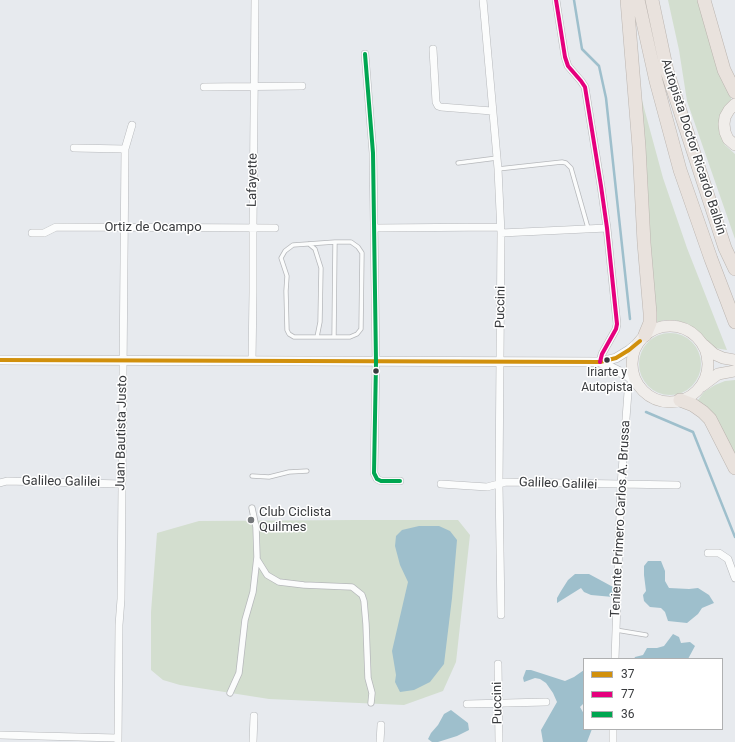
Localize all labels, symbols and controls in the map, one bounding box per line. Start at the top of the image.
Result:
street label: Autopista Doctor Ricardo Balbín [657,57,729,237]
street label: Lafayette [245,153,261,207]
street label: Ortiz de Ocampo [104,220,202,236]
street label: Puccini [493,286,509,328]
marker: Iriarte y Autopista [602,355,612,365]
unlabelled marker [371,366,381,376]
place label: Iriarte y Autopista [581,366,633,394]
street label: Juan Bautista Justo [113,375,131,491]
street label: Teniente Primero Carlos A. Brussa [608,420,634,618]
street label: Galileo Galilei [22,474,100,490]
street label: Galileo Galilei [519,475,597,493]
place label: Club Ciclista Quilmes [259,505,331,536]
marker: Club Ciclista Quilmes [246,515,256,525]
legend [583,658,723,730]
text: 37 [621,667,635,681]
street label: Puccini [490,682,506,724]
text: 77 [621,687,635,701]
text: 36 [621,707,635,721]

